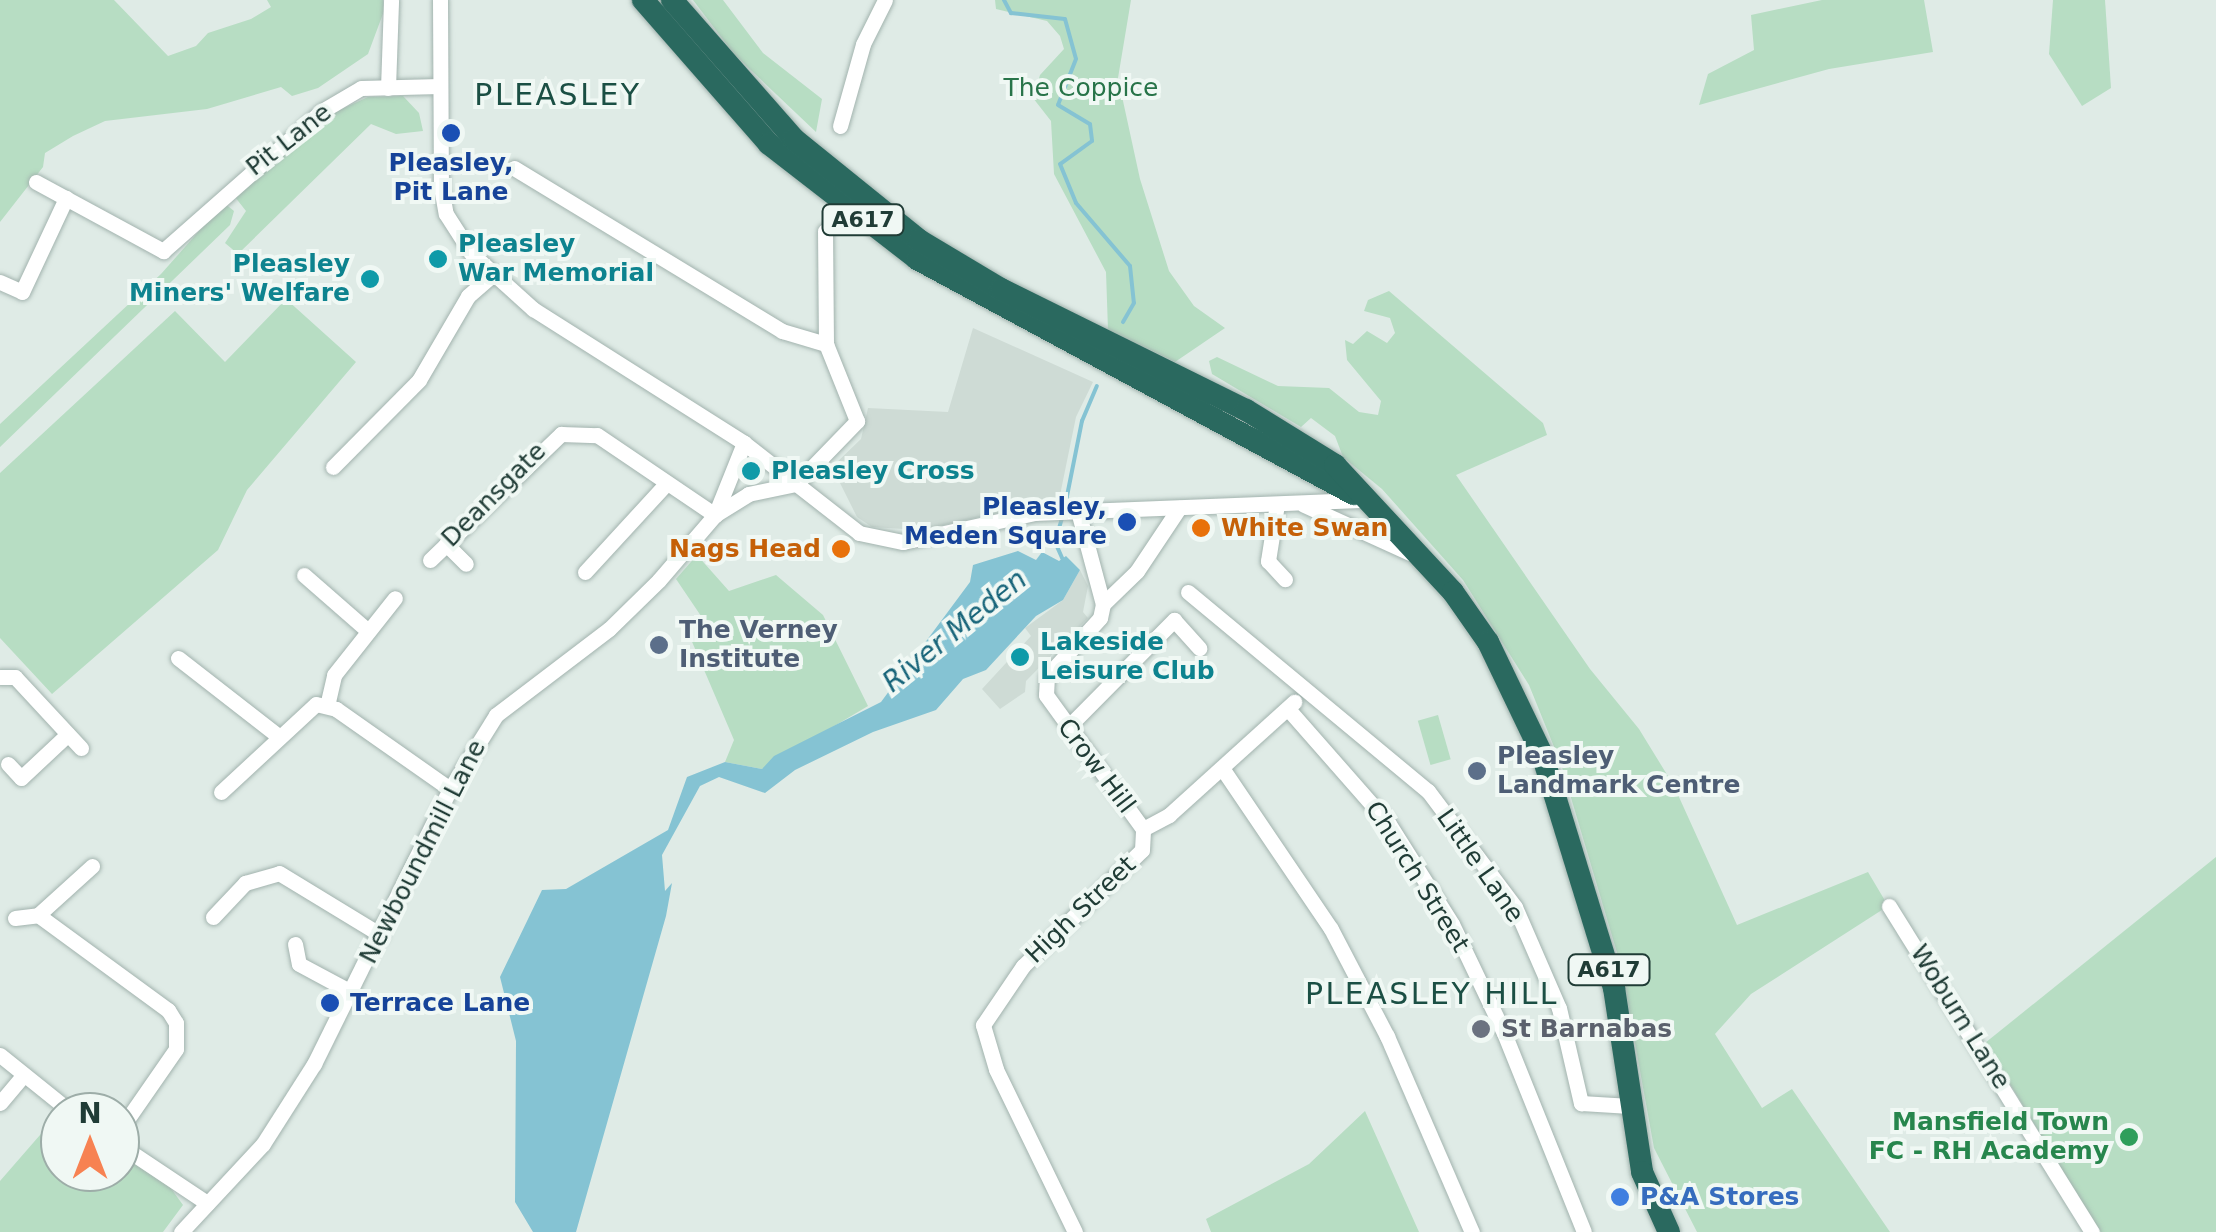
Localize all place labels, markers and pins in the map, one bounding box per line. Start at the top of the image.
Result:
marker: Pleasley, Pit Lane [440,122,462,144]
place label: Pleasley, Pit Lane [389,149,513,208]
place label: Pleasley War Memorial [458,230,654,289]
marker: Pleasley War Memorial [427,248,449,270]
place label: Pleasley Miners' Welfare [129,250,350,309]
marker: Pleasley Miners' Welfare [359,268,381,290]
place label: Pleasley Cross [771,456,975,486]
marker: Pleasley Cross [740,460,762,482]
place label: Pleasley, Meden Square [904,493,1107,552]
marker: Pleasley, Meden Square [1116,511,1138,533]
place label: White Swan [1221,513,1388,543]
marker: White Swan [1190,517,1212,539]
place label: Nags Head [669,534,821,564]
marker: Nags Head [830,538,852,560]
place label: The Verney Institute [679,616,838,675]
place label: Lakeside Leisure Club [1040,628,1215,687]
marker: The Verney Institute [648,634,670,656]
marker: Lakeside Leisure Club [1009,646,1031,668]
place label: Pleasley Landmark Centre [1497,742,1740,801]
marker: Pleasley Landmark Centre [1466,760,1488,782]
place label: Terrace Lane [350,988,530,1018]
marker: Terrace Lane [319,992,341,1014]
place label: St Barnabas [1501,1014,1672,1044]
marker: St Barnabas [1470,1018,1492,1040]
place label: Mansfield Town FC - RH Academy [1869,1108,2109,1167]
marker: Mansfield Town FC - RH Academy [2118,1126,2140,1148]
place label: P&A Stores [1640,1182,1799,1212]
marker: P&A Stores [1609,1186,1631,1208]

